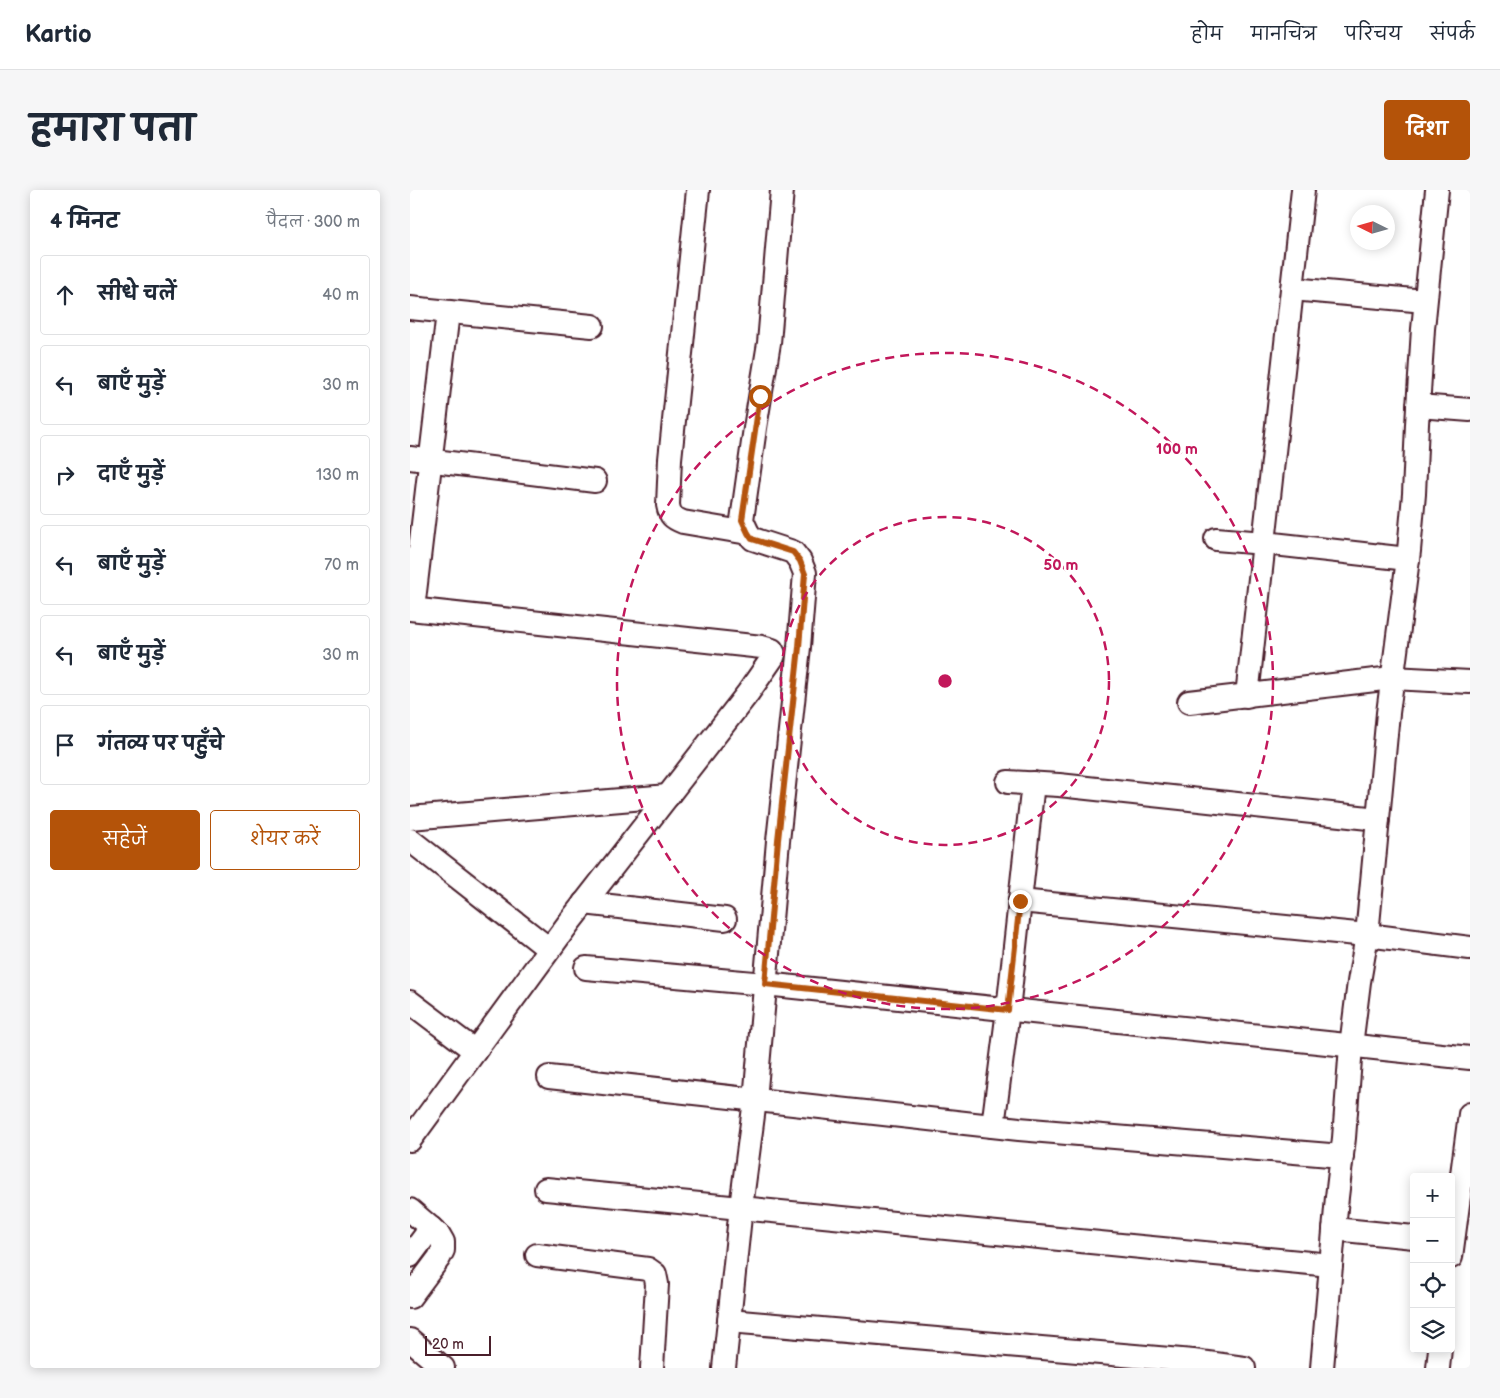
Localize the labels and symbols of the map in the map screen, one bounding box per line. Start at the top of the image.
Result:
north arrow [1350,205,1395,250]
route start [749,385,772,408]
text: 100 m [1156,440,1198,459]
text: 50 m [1044,556,1079,575]
centre of rings [936,672,954,690]
route end [1009,890,1032,913]
scale bar [425,1333,491,1356]

